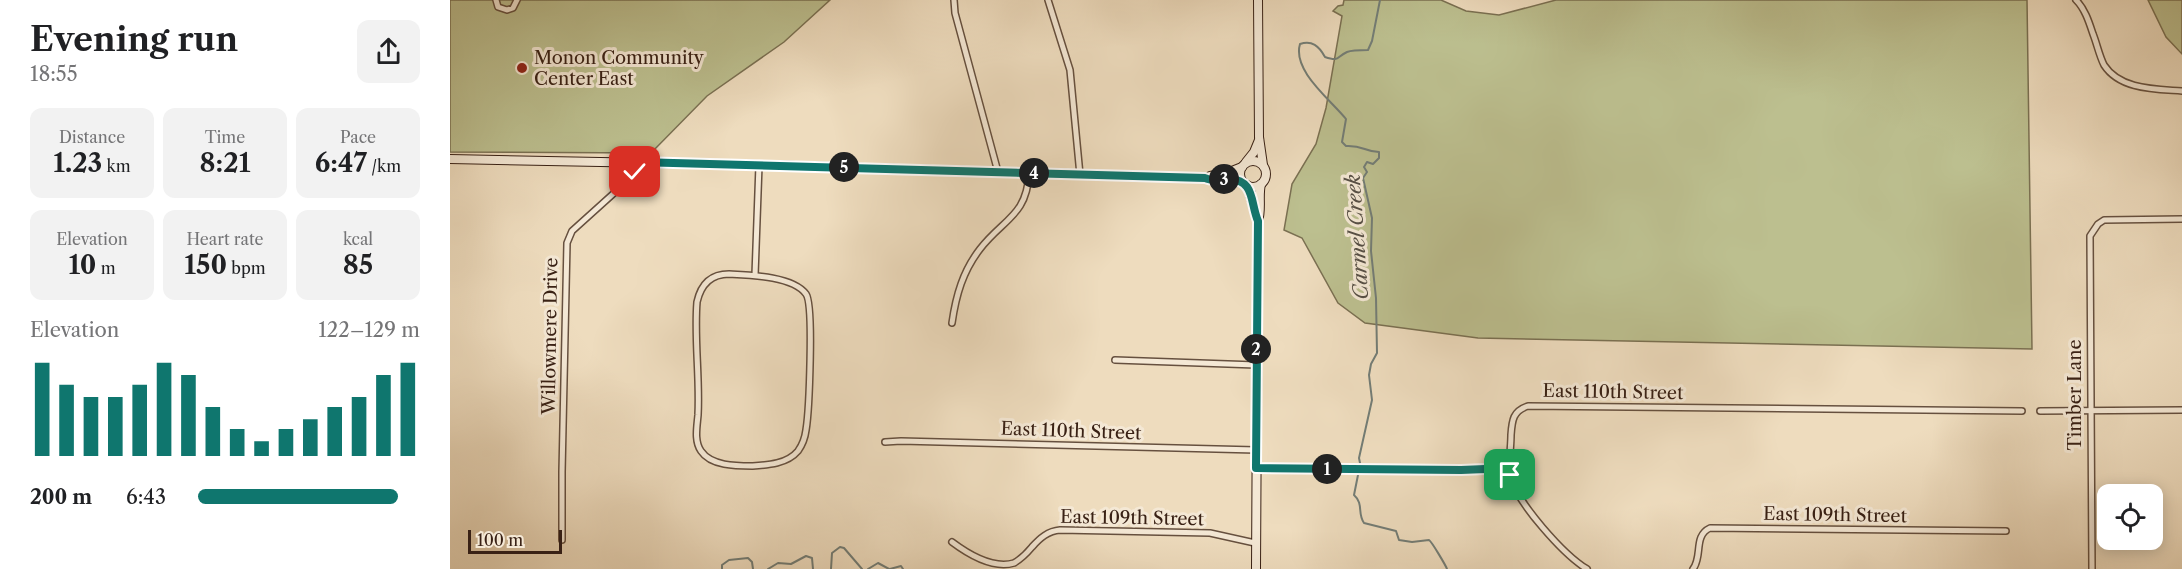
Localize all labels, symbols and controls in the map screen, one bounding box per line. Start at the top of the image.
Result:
text: Evening run [30,19,238,60]
button: share [357,20,420,83]
place label: Monon Community Center East [534,47,705,90]
marker: Monon Community Center East [515,61,529,75]
text: 18:55 [30,62,78,86]
text: Distance [59,127,125,147]
text: Time [205,127,245,147]
text: Pace [340,127,376,147]
pin [609,146,660,197]
text: 1.23 [53,147,102,179]
text: 8:21 [200,147,250,179]
text: 6:47 [315,147,367,179]
pin: 5 [829,152,859,182]
icon: check [618,155,651,188]
text: km [102,156,131,176]
text: /km [367,156,401,176]
text: 5 [840,157,848,177]
pin: 4 [1019,158,1049,188]
text: 4 [1029,163,1039,183]
pin: 3 [1209,164,1239,194]
text: 3 [1219,169,1229,189]
water label: Carmel Creek [1341,173,1373,301]
text: Elevation [56,229,128,249]
text: Heart rate [186,229,264,249]
text: kcal [343,229,373,249]
text: 10 [68,249,96,281]
text: 150 [184,249,227,281]
text: 85 [343,249,373,281]
street label: Willowmere Drive [538,257,562,416]
text: m [96,258,116,278]
text: bpm [227,258,266,278]
text: Elevation [30,318,119,342]
text: 122–129 m [318,318,420,342]
pin: 2 [1241,334,1271,364]
text: 2 [1251,339,1261,359]
street label: Timber Lane [2064,339,2086,451]
street label: East 110th Street [1542,380,1684,404]
street label: East 110th Street [1000,418,1142,444]
pin [1484,449,1535,500]
pin: 1 [1312,454,1342,484]
icon: arrive [1493,458,1526,491]
text: 1 [1323,459,1331,479]
map controls [2097,484,2163,550]
button: locate [2097,484,2163,550]
text: 200 m [30,485,92,509]
text: 6:43 [126,485,166,509]
street label: East 109th Street [1763,503,1908,527]
street label: East 109th Street [1060,506,1205,530]
scale bar [468,527,562,554]
text: 100 m [477,530,523,550]

